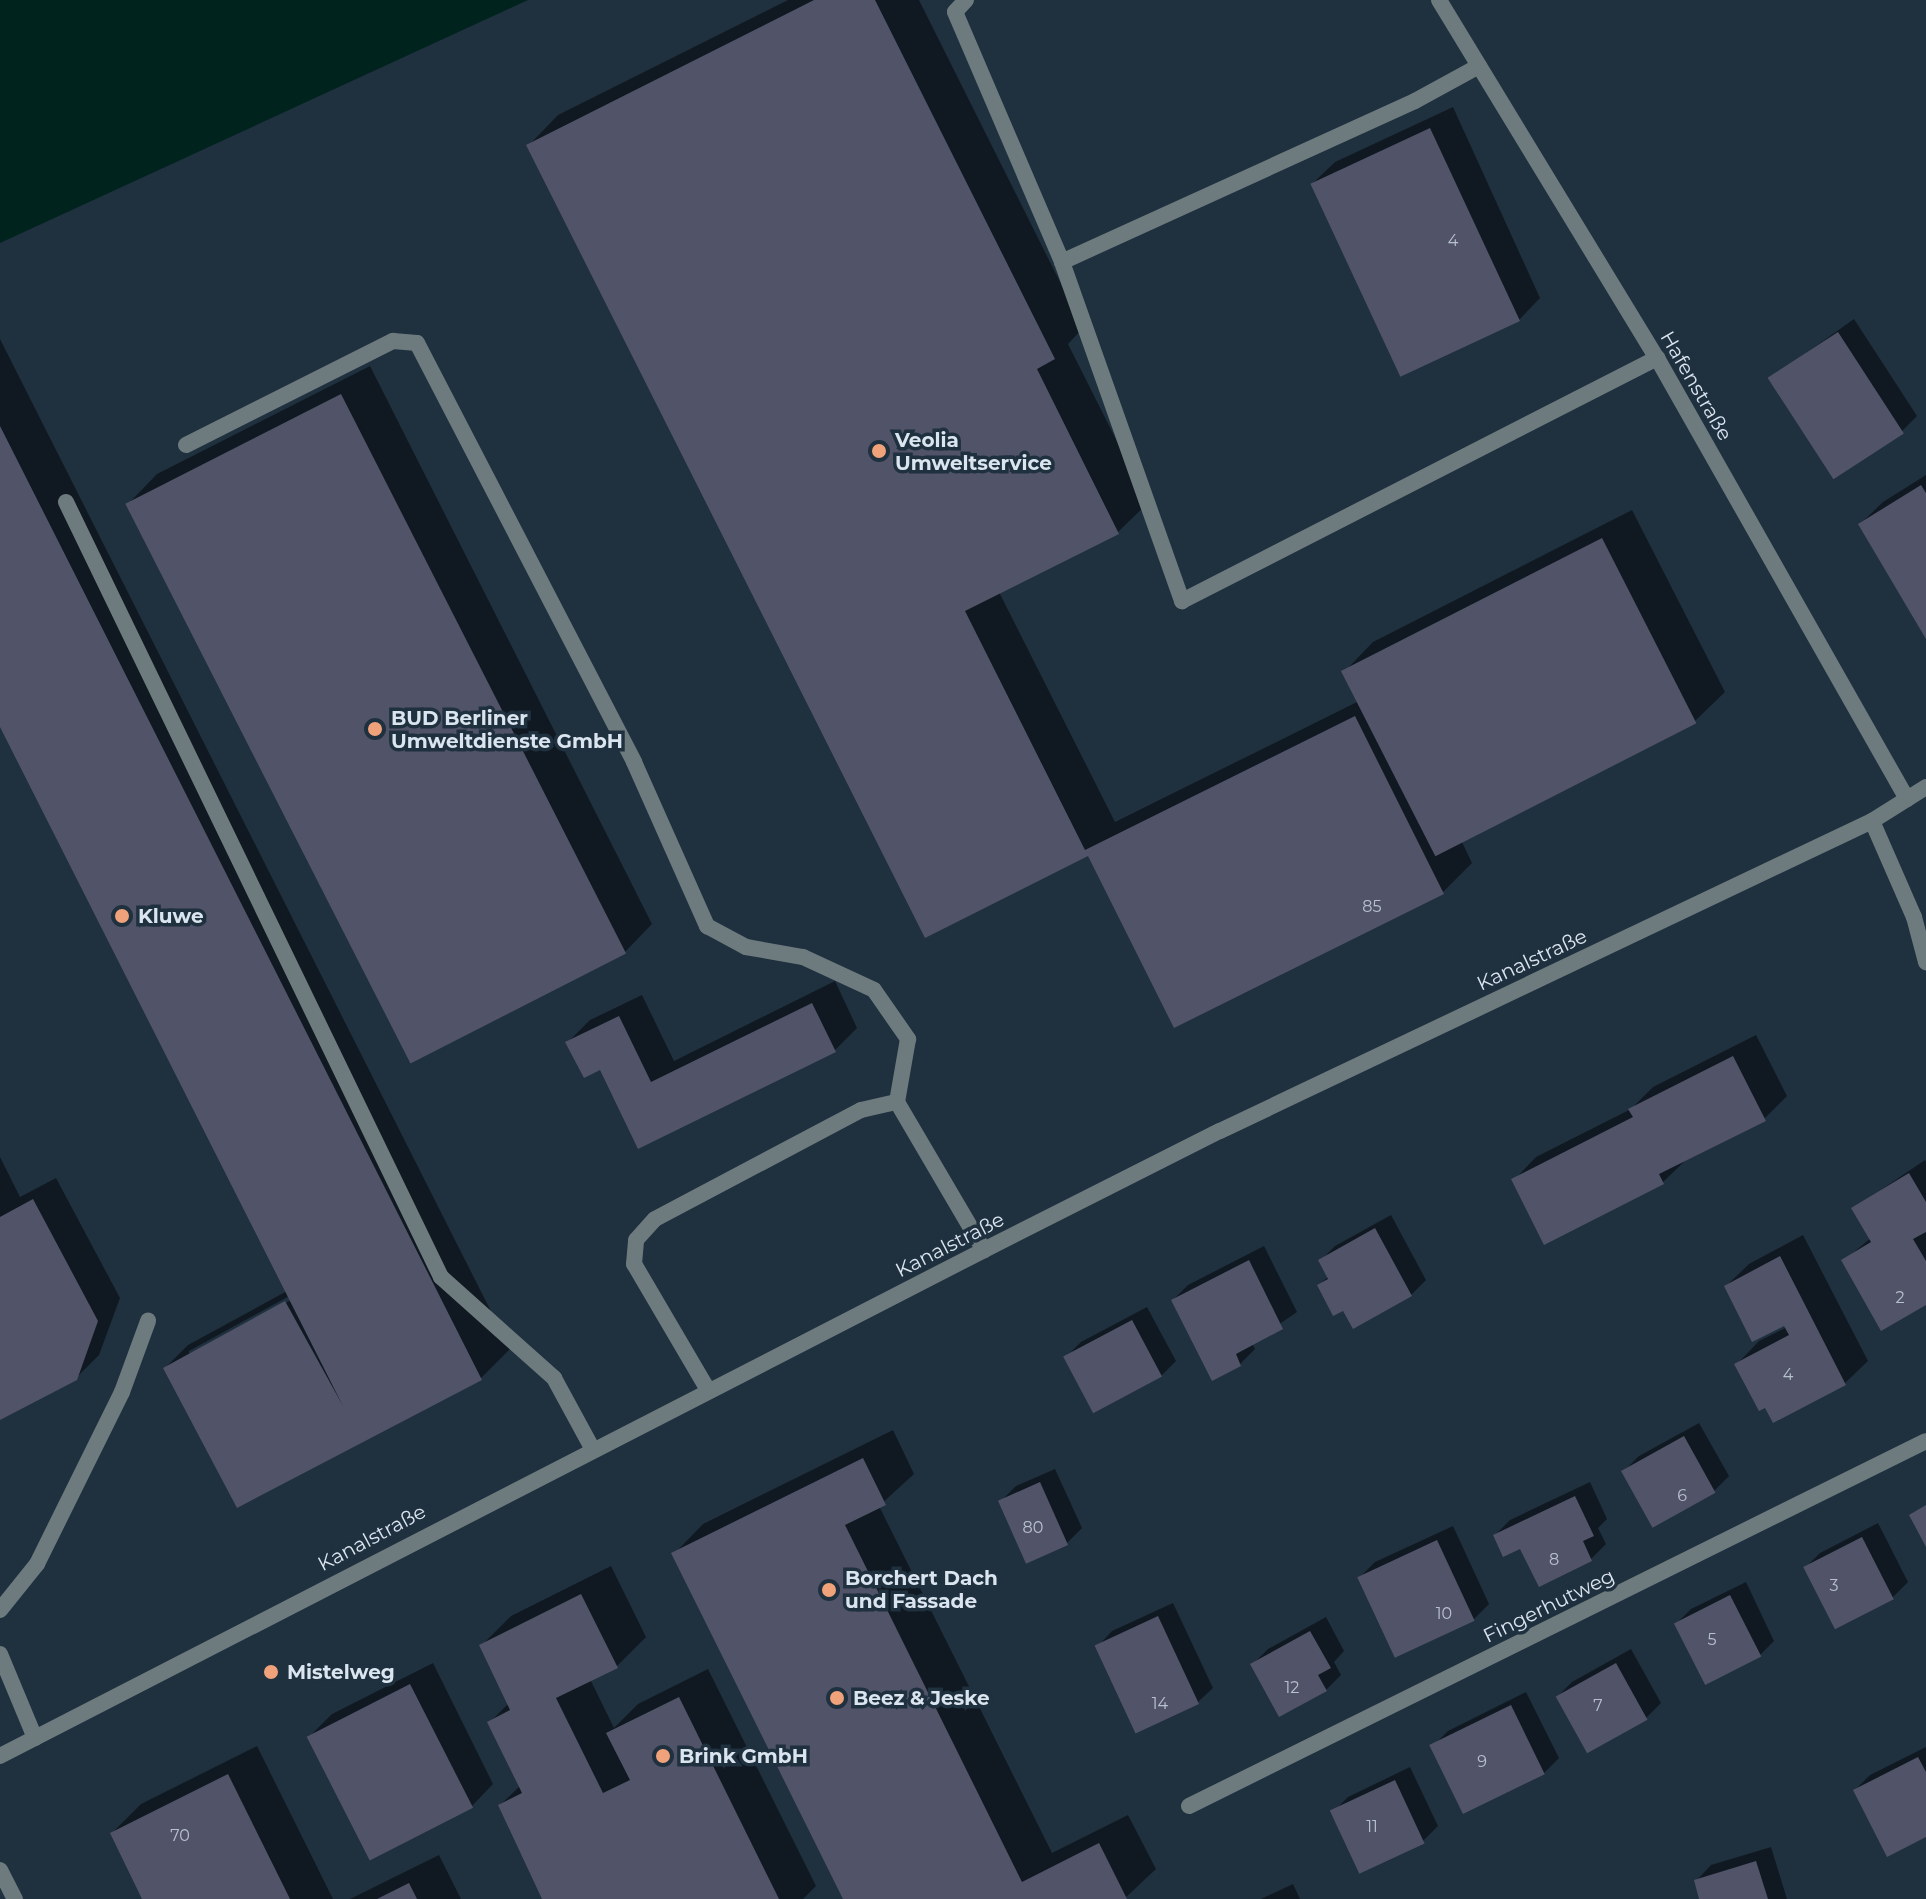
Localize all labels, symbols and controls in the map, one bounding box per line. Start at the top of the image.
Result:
house number: 4 [1448,231,1458,251]
street label: Hafenstraße [1655,327,1737,445]
place label: Veolia Umweltservice [895,428,1052,475]
marker: Veolia Umweltservice [870,442,888,460]
place label: BUD Berliner Umweltdienste GmbH [391,706,623,753]
marker: BUD Berliner Umweltdienste GmbH [366,720,384,738]
house number: 85 [1362,897,1382,917]
place label: Kluwe [138,904,204,928]
marker: Kluwe [113,907,131,925]
street label: Kanalstraße [1473,924,1591,996]
street label: Kanalstraße [892,1207,1008,1283]
house number: 2 [1895,1288,1905,1308]
house number: 4 [1783,1365,1793,1385]
house number: 6 [1677,1486,1687,1506]
street label: Kanalstraße [314,1500,430,1576]
house number: 80 [1023,1518,1043,1538]
house number: 8 [1549,1550,1559,1570]
street label: Fingerhutweg [1479,1564,1619,1648]
place label: Borchert Dach und Fassade [845,1566,998,1613]
house number: 3 [1829,1576,1839,1596]
marker: Borchert Dach und Fassade [820,1581,838,1599]
house number: 10 [1436,1604,1452,1624]
house number: 5 [1707,1630,1717,1650]
place label: Mistelweg [287,1660,395,1684]
marker: Mistelweg [262,1663,280,1681]
house number: 12 [1285,1678,1299,1698]
place label: Beez & Jeske [853,1686,989,1710]
marker: Beez & Jeske [828,1689,846,1707]
house number: 14 [1152,1694,1168,1714]
house number: 7 [1593,1696,1603,1716]
place label: Brink GmbH [679,1744,808,1768]
marker: Brink GmbH [654,1747,672,1765]
house number: 9 [1477,1752,1487,1772]
house number: 11 [1366,1817,1378,1837]
house number: 70 [170,1826,190,1846]

